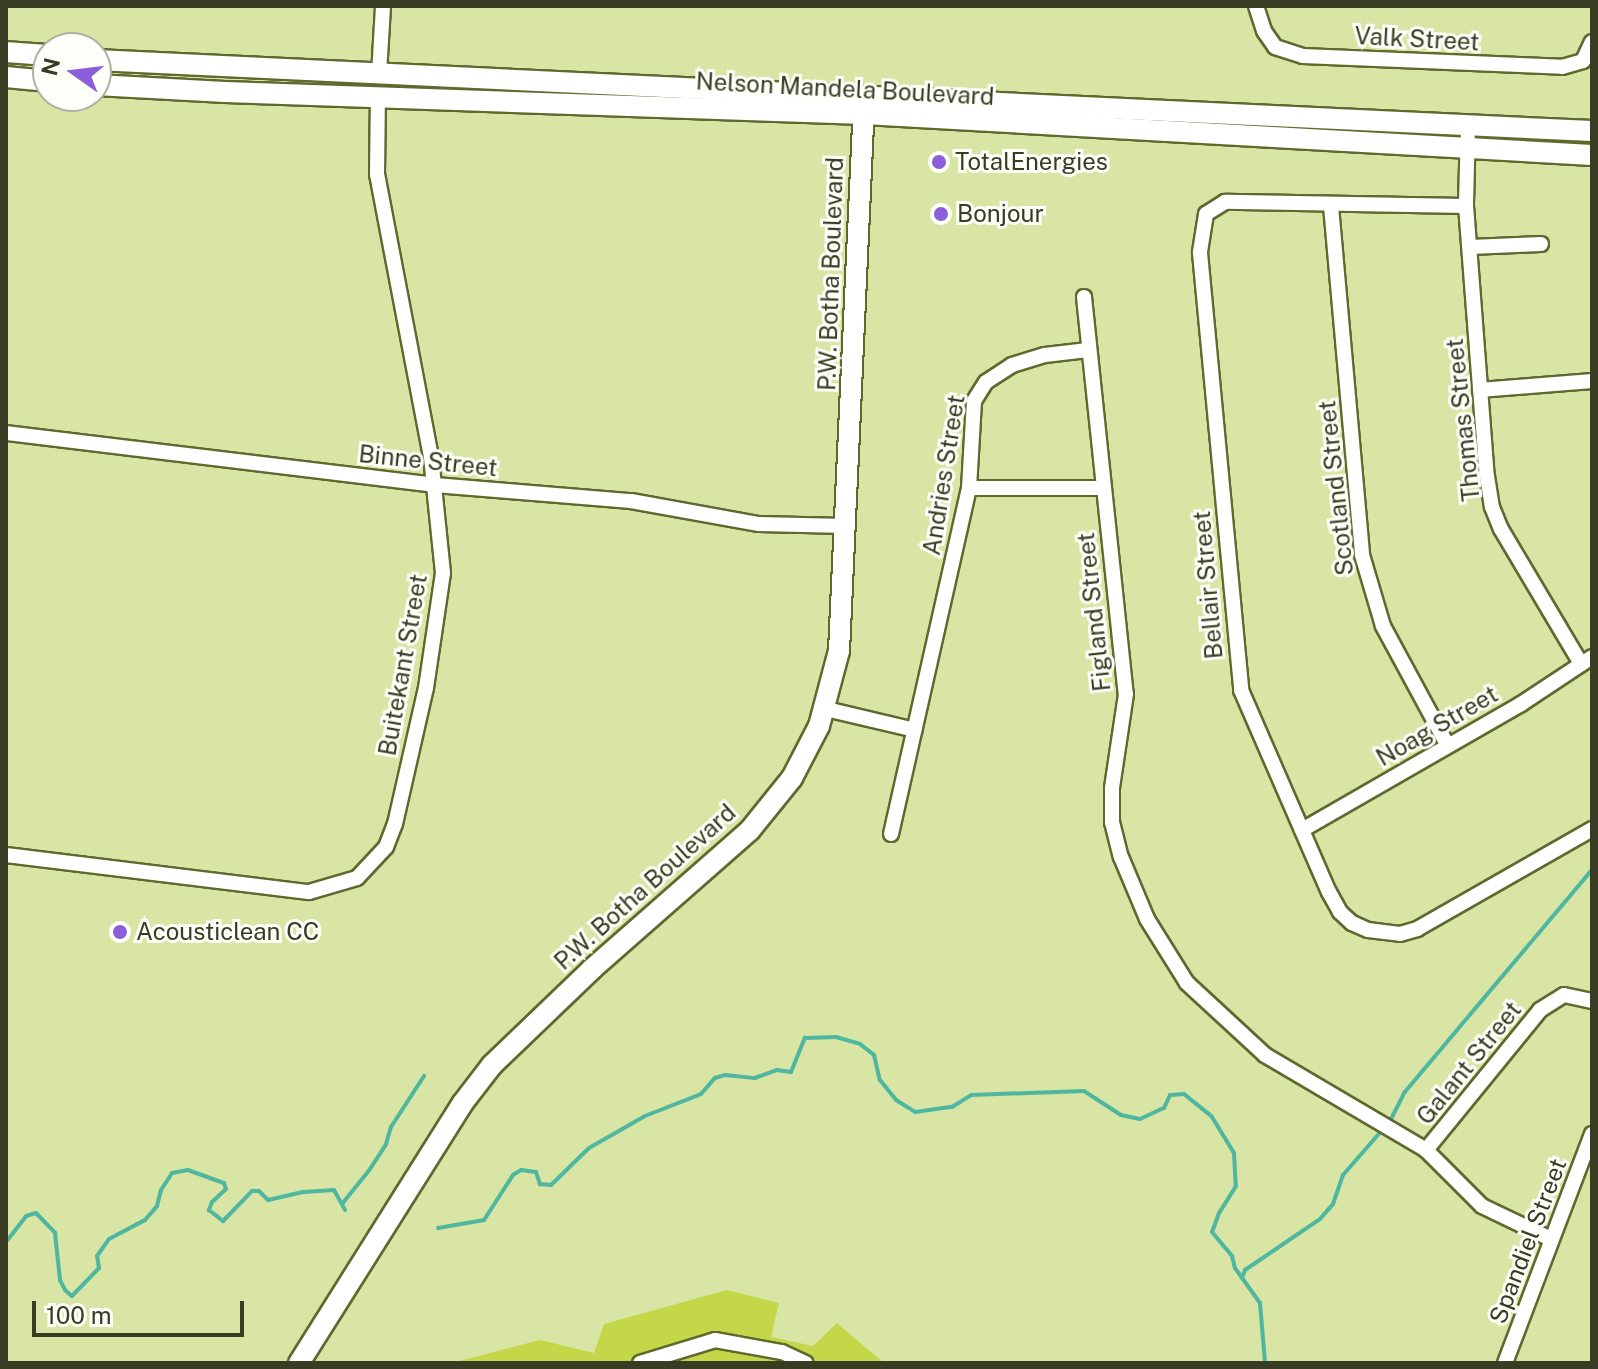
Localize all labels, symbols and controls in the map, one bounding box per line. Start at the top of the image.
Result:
street label: Valk Street [1354,21,1480,57]
north arrow [32,32,112,112]
text: N [36,55,65,78]
street label: Nelson Mandela Boulevard [695,67,995,111]
place label: TotalEnergies [955,148,1108,176]
marker: TotalEnergies [930,153,948,171]
street label: P.W. Botha Boulevard [813,157,849,391]
place label: Bonjour [957,200,1044,228]
marker: Bonjour [932,205,950,223]
street label: Thomas Street [1440,337,1486,503]
street label: Andries Street [917,393,971,557]
street label: Scotland Street [1312,399,1360,577]
street label: Binne Street [357,439,499,483]
street label: Bellair Street [1187,510,1229,660]
street label: Figland Street [1071,531,1117,693]
street label: Buitekant Street [373,572,433,758]
street label: Noag Street [1371,680,1503,772]
street label: P.W. Botha Boulevard [548,798,742,976]
place label: Acousticlean CC [136,918,319,946]
marker: Acousticlean CC [111,923,129,941]
street label: Galant Street [1411,996,1527,1130]
street label: Spandiel Street [1483,1154,1573,1328]
scale bar [36,1285,248,1335]
text: 100 m [46,1301,112,1329]

